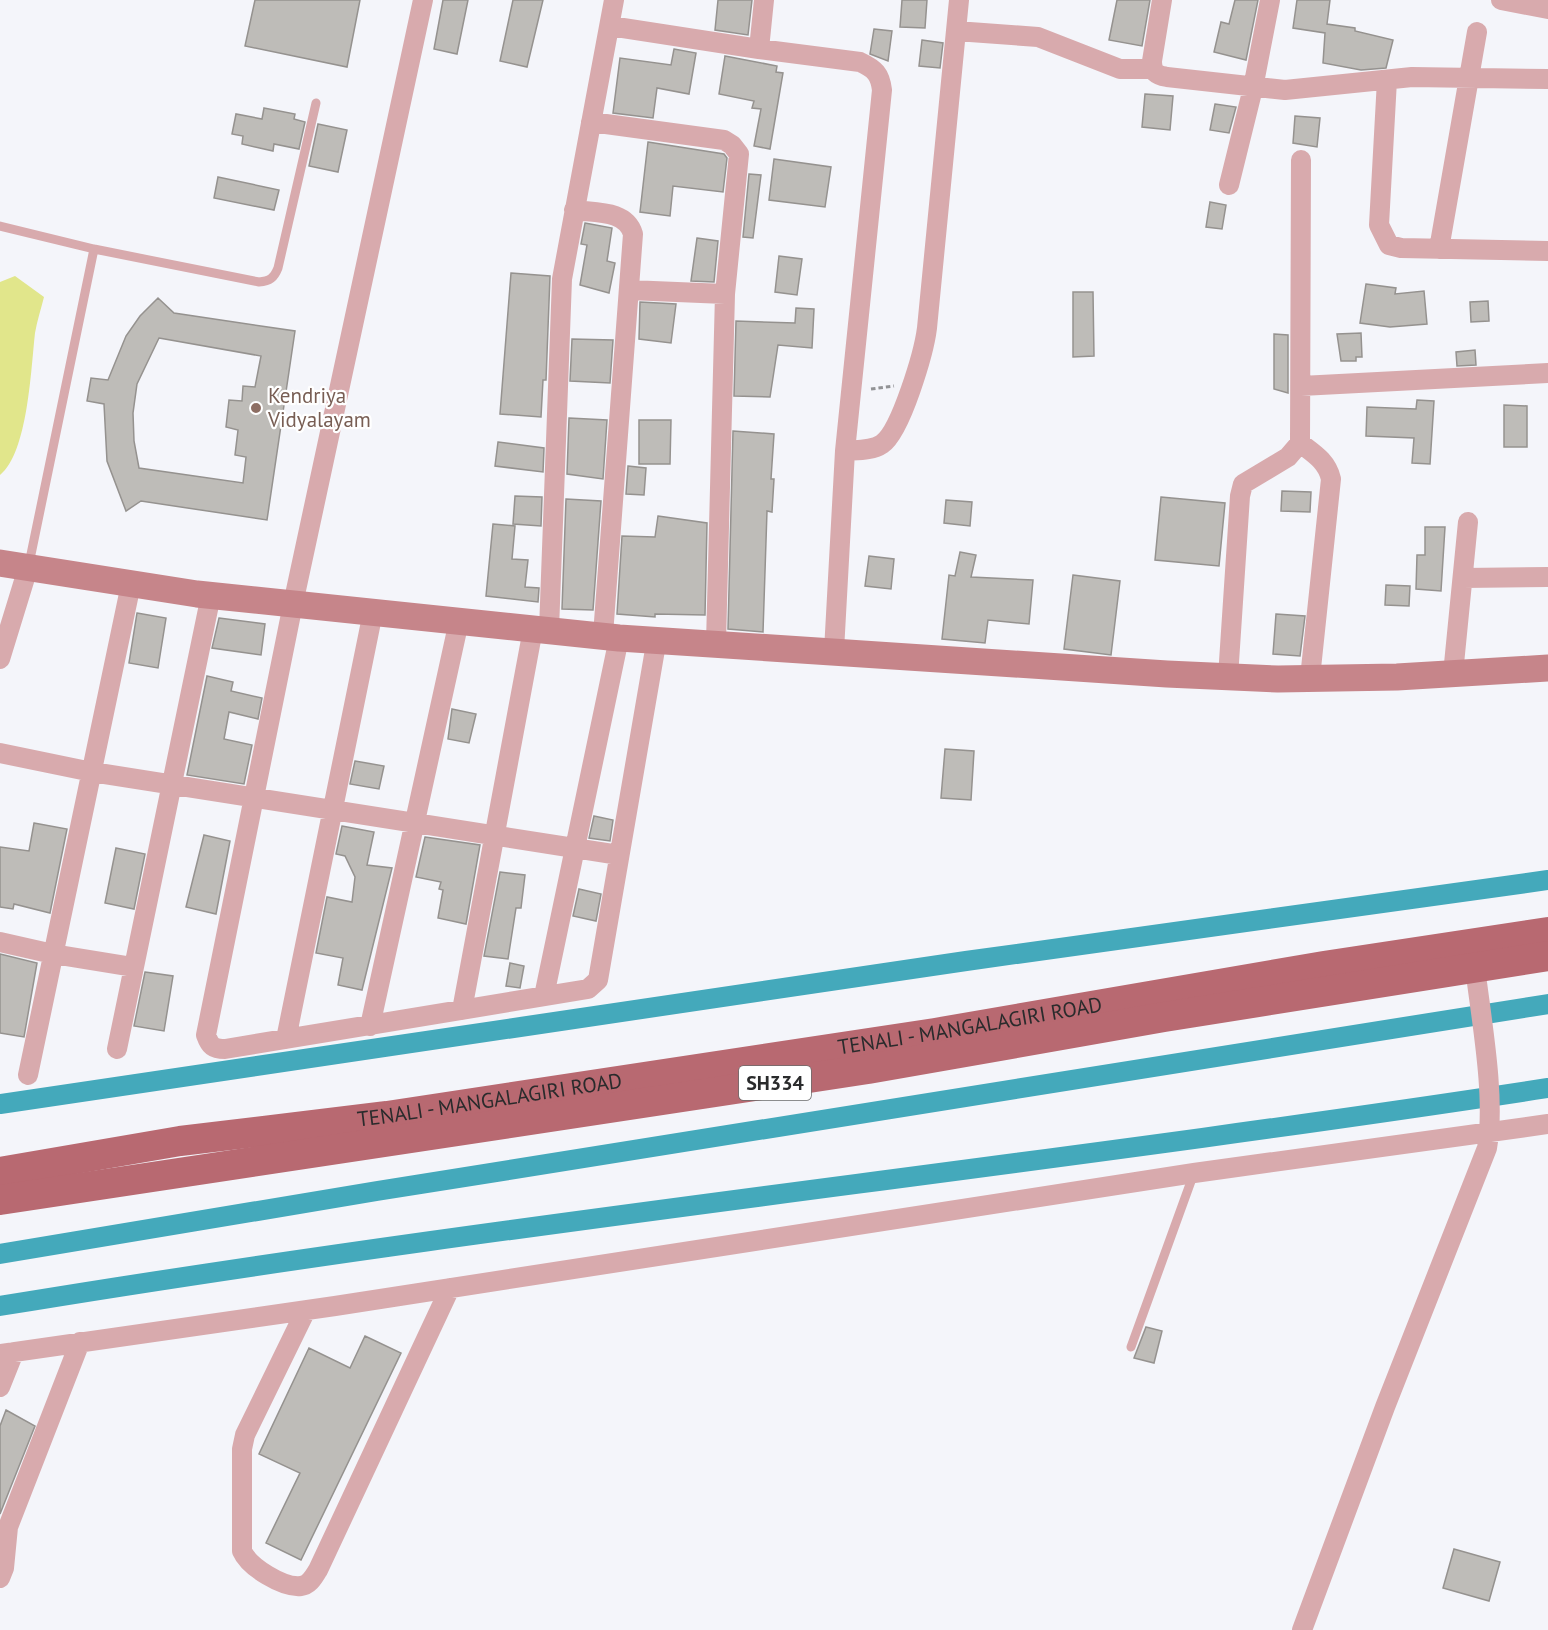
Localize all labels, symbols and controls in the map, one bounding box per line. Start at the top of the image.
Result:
place label: Kendriya Vidyalayam [267,382,371,433]
marker: Kendriya Vidyalayam [249,401,263,415]
street label: TENALI - MANGALAGIRI ROAD [836,990,1104,1061]
road number: SH334 [739,1066,811,1100]
street label: TENALI - MANGALAGIRI ROAD [356,1067,624,1132]

